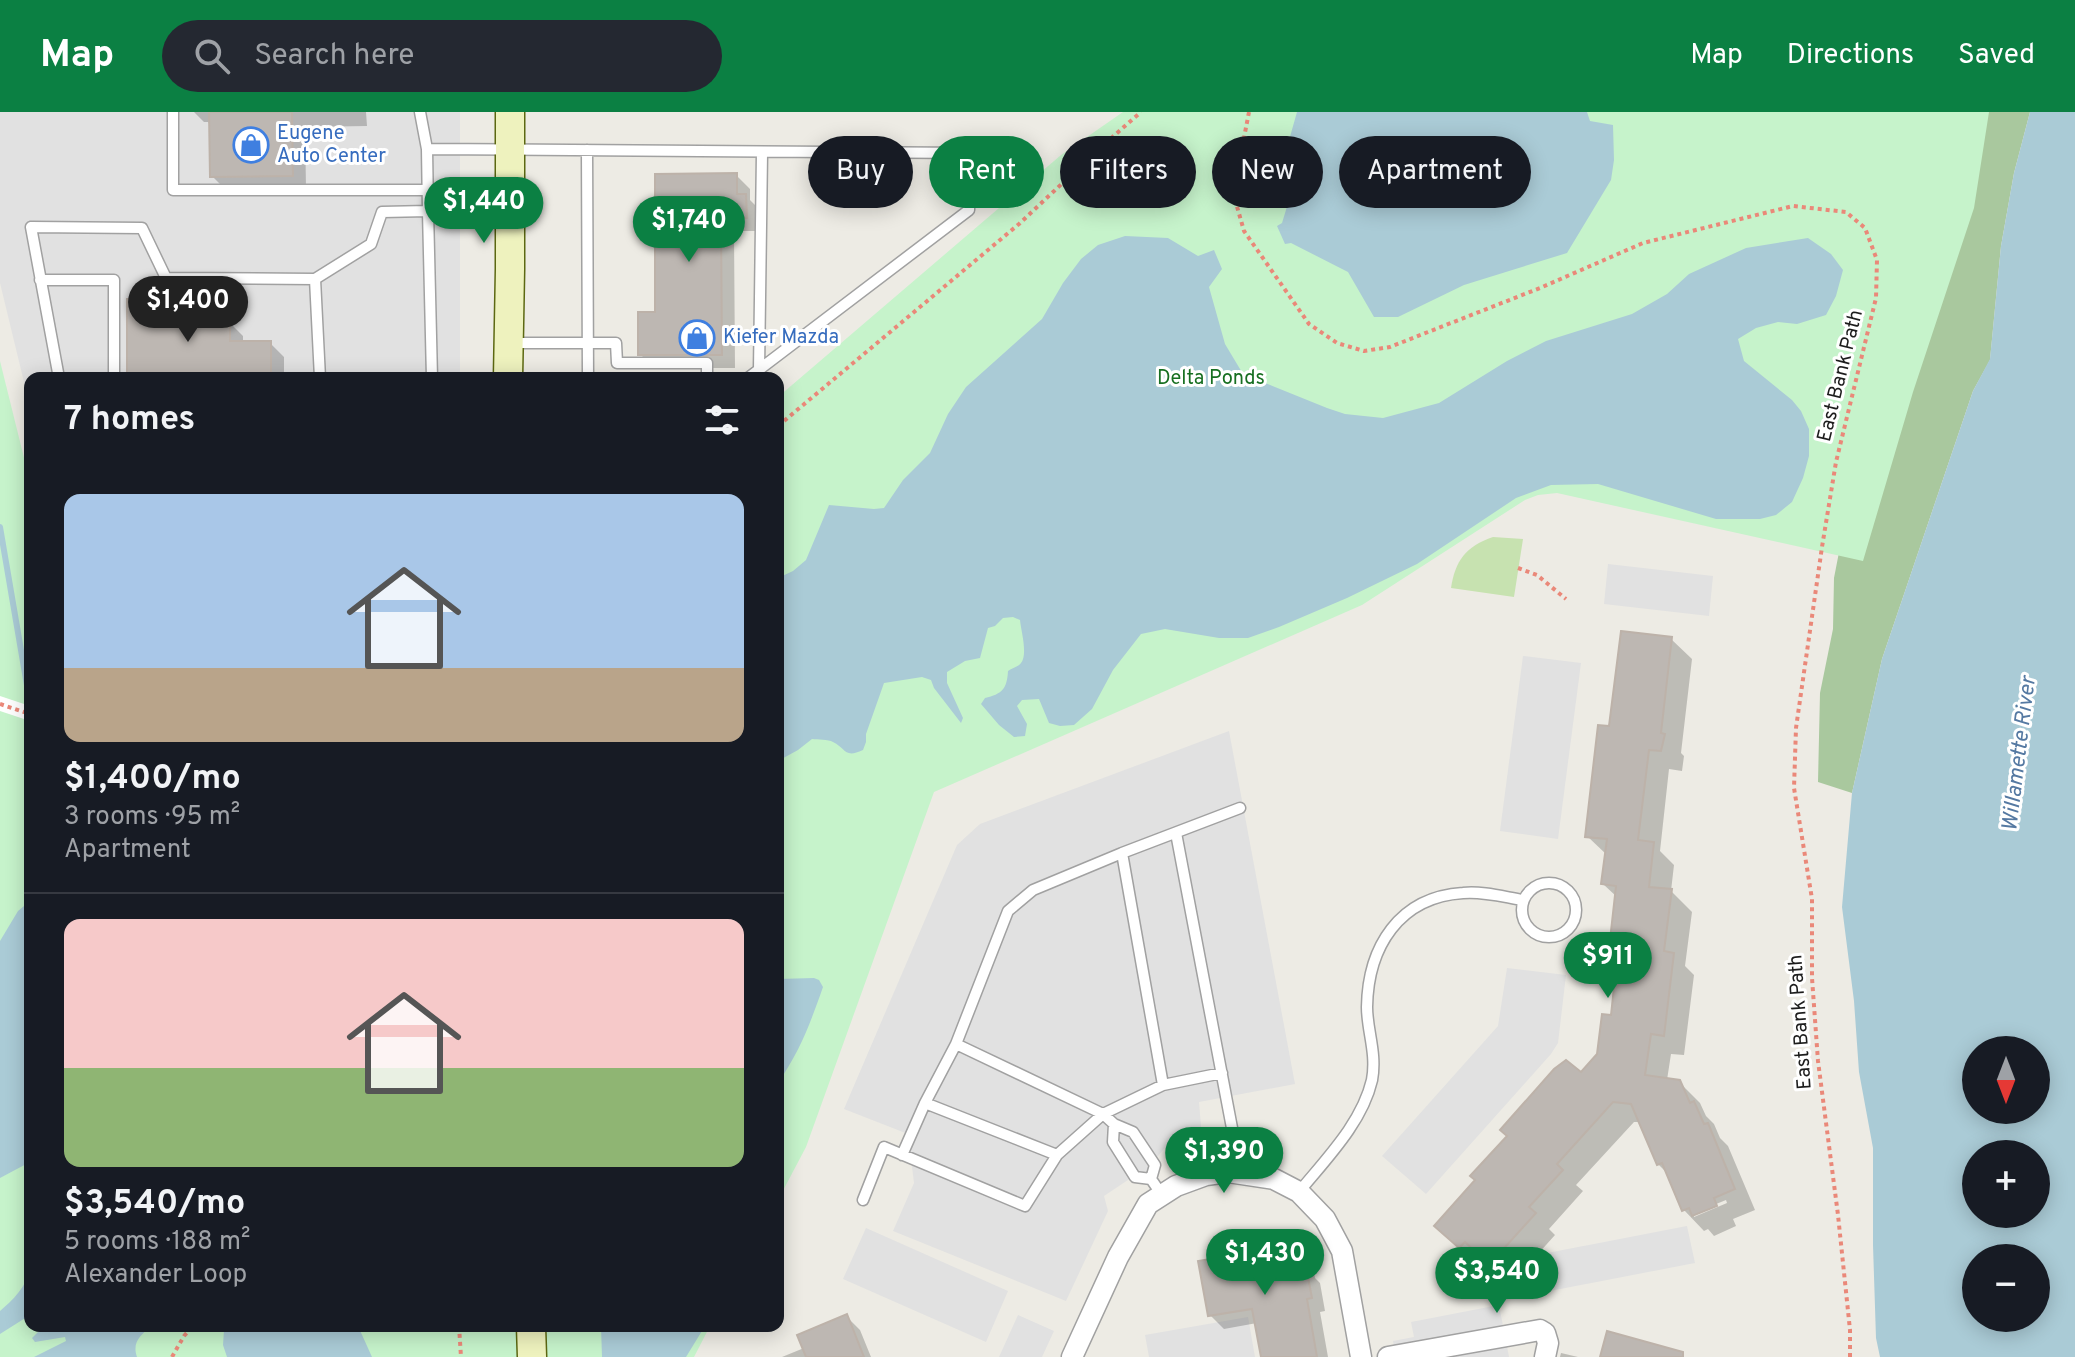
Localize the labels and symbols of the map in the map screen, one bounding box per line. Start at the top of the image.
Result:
place label: Eugene Auto Center [277,121,386,170]
shop icon: Eugene Auto Center [232,126,270,164]
pin: $1,440 [419,177,549,245]
pin: $1,740 [624,196,754,264]
pin: $1,400 [123,276,253,344]
street label: East Bank Path [1812,307,1870,445]
shop icon: Kiefer Mazda [678,319,716,357]
place label: Kiefer Mazda [723,325,839,351]
park label: Delta Ponds [1157,366,1265,392]
water label: Willamette River [1997,673,2043,833]
pin: $911 [1561,932,1655,1000]
street label: East Bank Path [1783,954,1819,1090]
north arrow [1962,1036,2050,1124]
pin: $1,390 [1159,1127,1289,1195]
pin: $1,430 [1200,1229,1330,1297]
pin: $3,540 [1432,1247,1562,1315]

